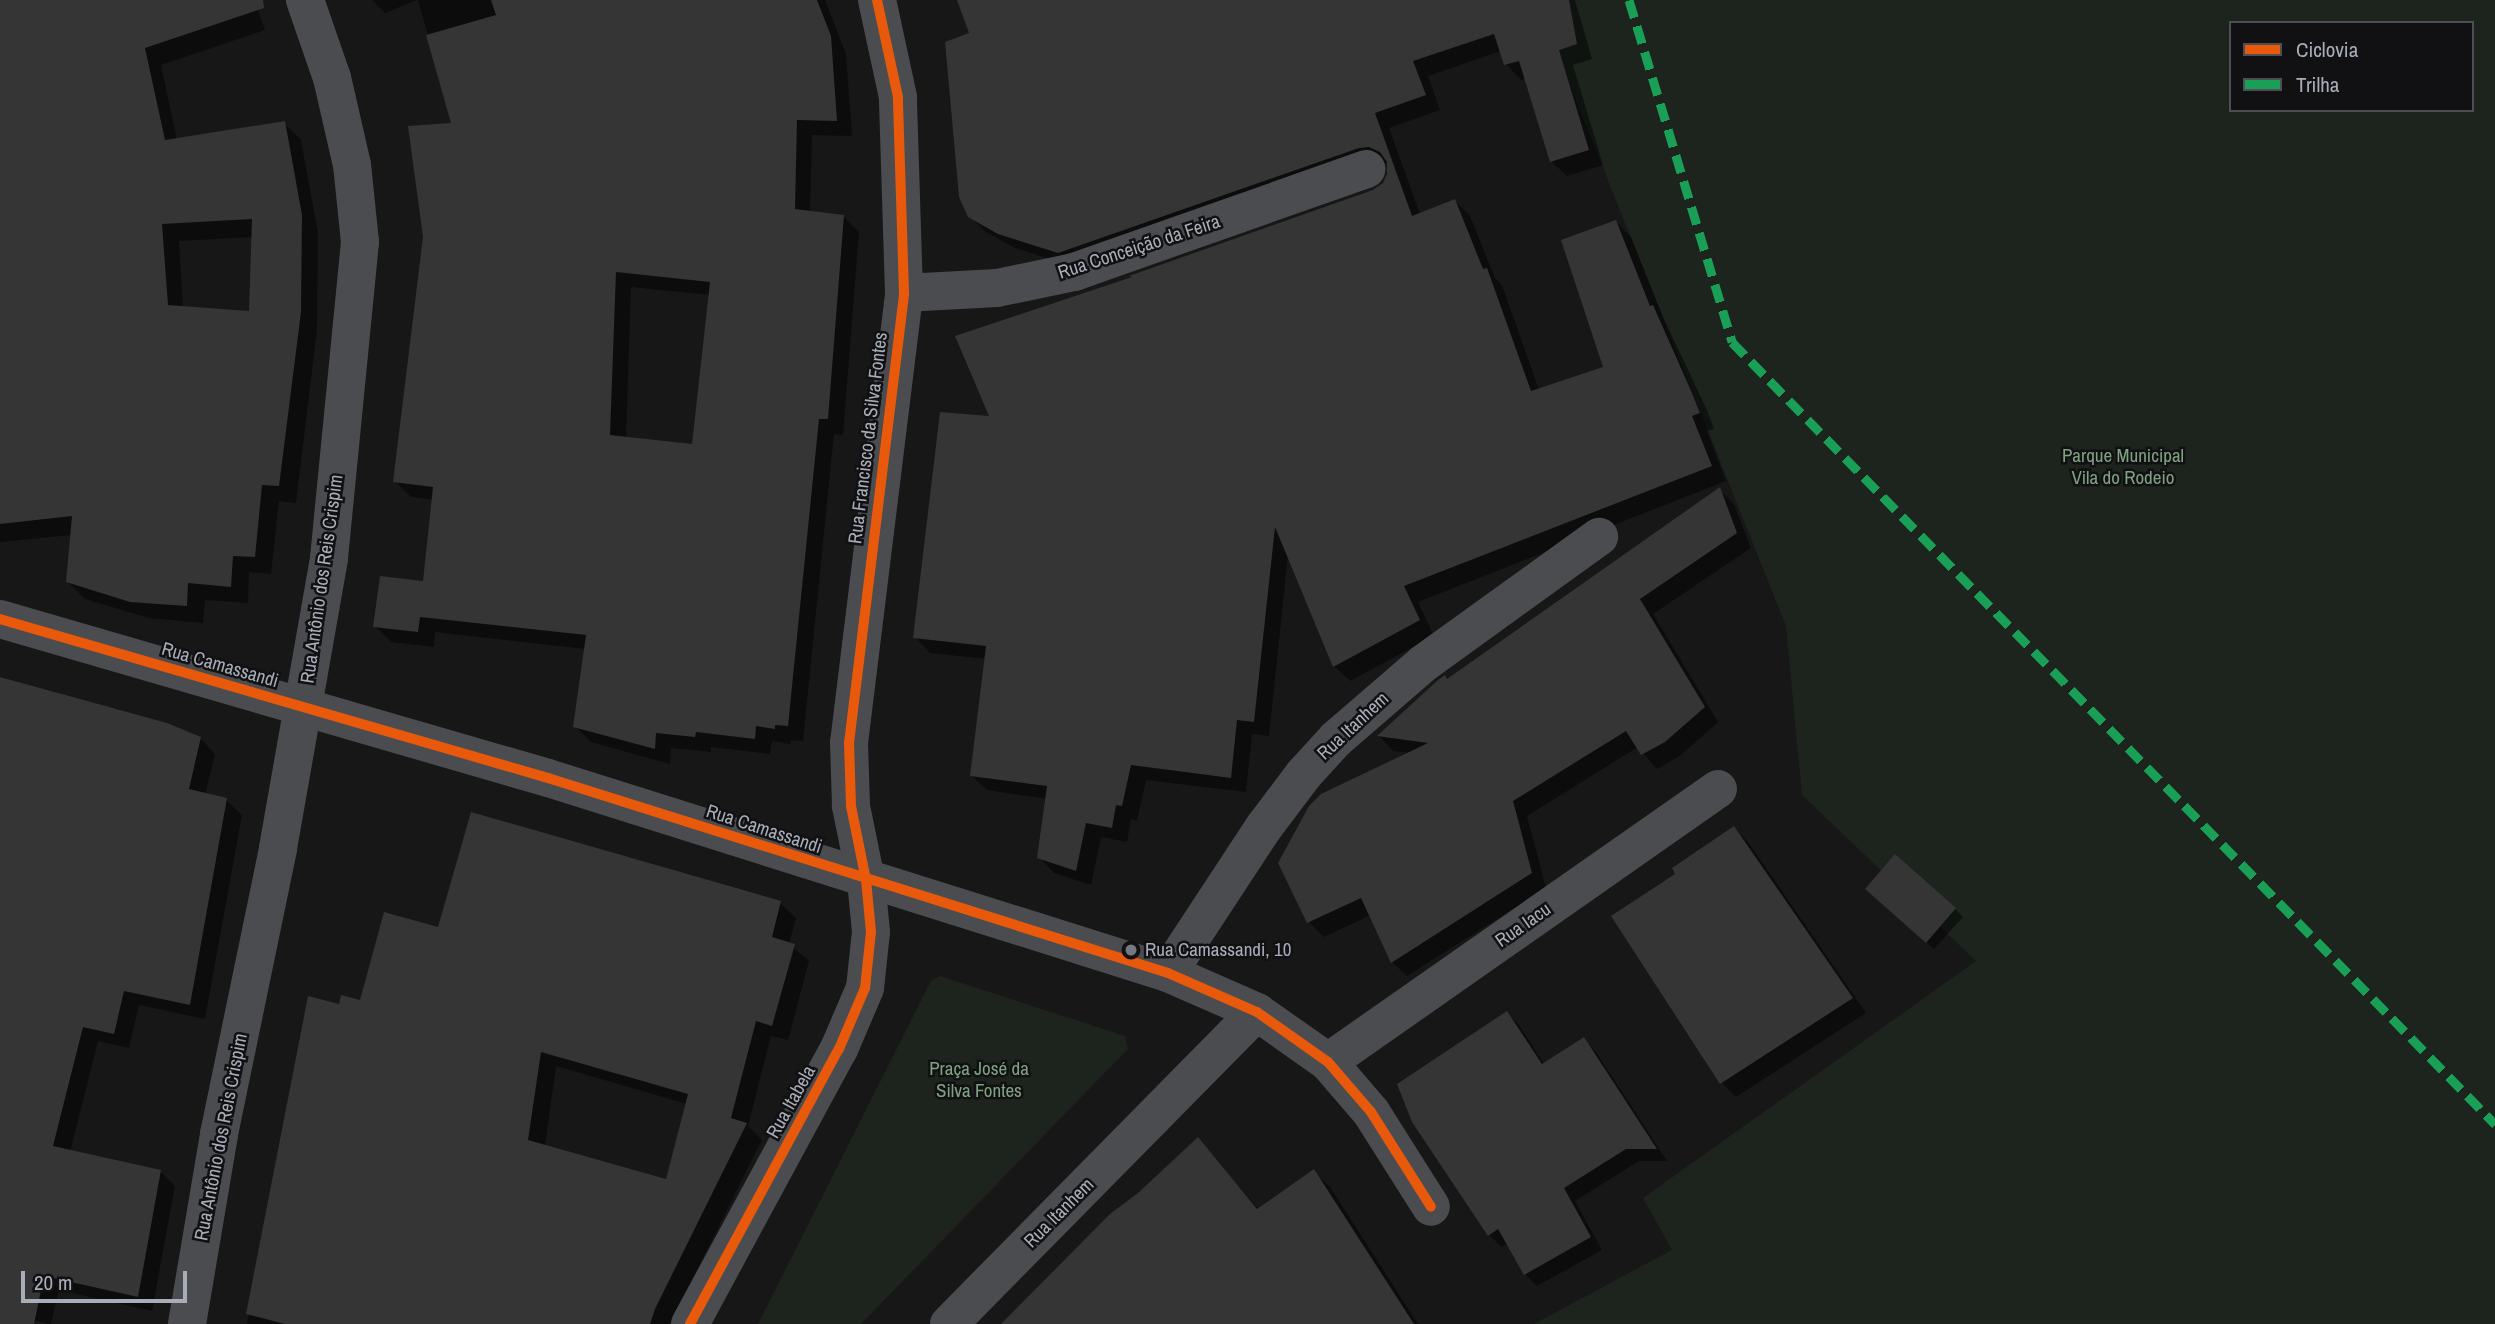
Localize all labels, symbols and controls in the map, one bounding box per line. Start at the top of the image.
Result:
legend [2229,21,2474,112]
text: Ciclovia [2296,35,2358,64]
text: Trilha [2296,70,2339,99]
street label: Rua Conceição da Feira [1055,210,1223,284]
street label: Rua Francisco da Silva Fontes [844,331,892,545]
park label: Parque Municipal Vila do Rodeio [2062,445,2184,489]
street label: Rua Antônio dos Reis Crispim [296,473,348,685]
street label: Rua Camassandi [159,637,281,693]
street label: Rua Itanhem [1313,687,1393,765]
street label: Rua Camassandi [703,800,825,858]
street label: Rua Iacu [1491,898,1555,952]
place label: Rua Camassandi, 10 [1145,939,1291,961]
marker: Rua Camassandi, 10 [1123,942,1139,958]
street label: Rua Antônio dos Reis Crispim [190,1031,252,1243]
park label: Praça José da Silva Fontes [929,1058,1029,1102]
street label: Rua Itabela [762,1062,820,1142]
street label: Rua Itanhem [1019,1173,1099,1253]
scale bar [24,1258,191,1302]
text: 20 m [34,1268,72,1297]

